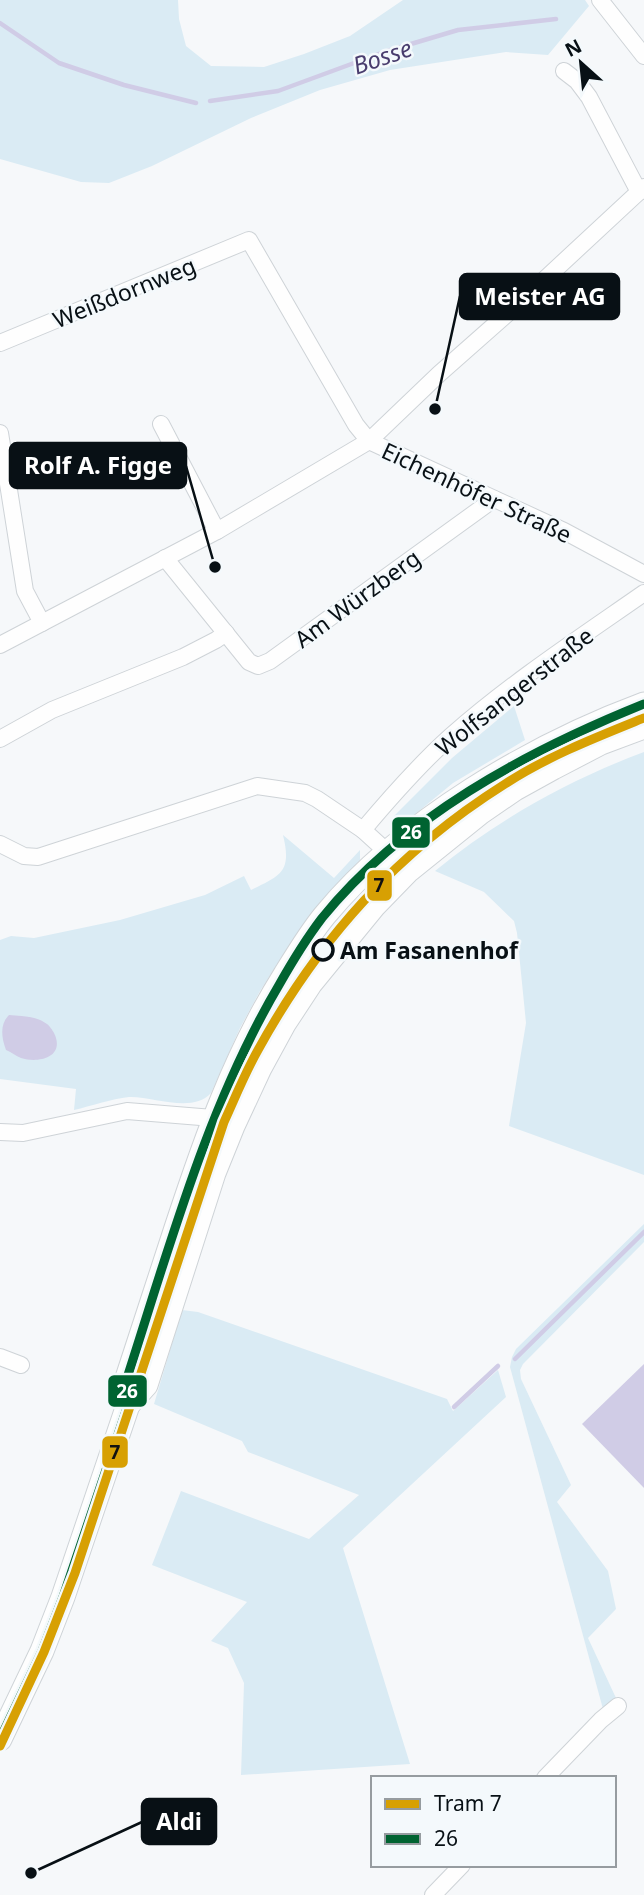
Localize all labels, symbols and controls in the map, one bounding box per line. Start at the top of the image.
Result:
north arrow [546,28,616,98]
water label: Bosse [348,31,416,81]
text: N [560,33,586,63]
street label: Weißdornweg [48,249,200,335]
callout: Meister AG [460,274,619,319]
text: Meister AG [474,279,606,312]
street label: Eichenhöfer Straße [377,434,577,550]
callout: Rolf A. Figge [10,443,186,488]
text: Rolf A. Figge [24,448,172,481]
street label: Am Würzberg [288,541,426,655]
street label: Wolfsangerstraße [428,619,600,763]
line badge: 26 [391,816,431,849]
text: 26 [400,819,422,845]
line badge: 7 [366,869,393,902]
text: 7 [374,872,385,898]
place label: Am Fasanenhof [340,934,519,966]
marker: Am Fasanenhof [312,939,334,961]
line badge: 26 [107,1374,148,1408]
text: 26 [116,1378,138,1404]
line badge: 7 [101,1435,129,1469]
text: 7 [110,1439,121,1465]
legend [371,1776,616,1867]
text: Tram 7 [434,1789,502,1817]
callout: Aldi [142,1799,216,1844]
text: Aldi [156,1804,202,1837]
text: 26 [434,1824,458,1852]

